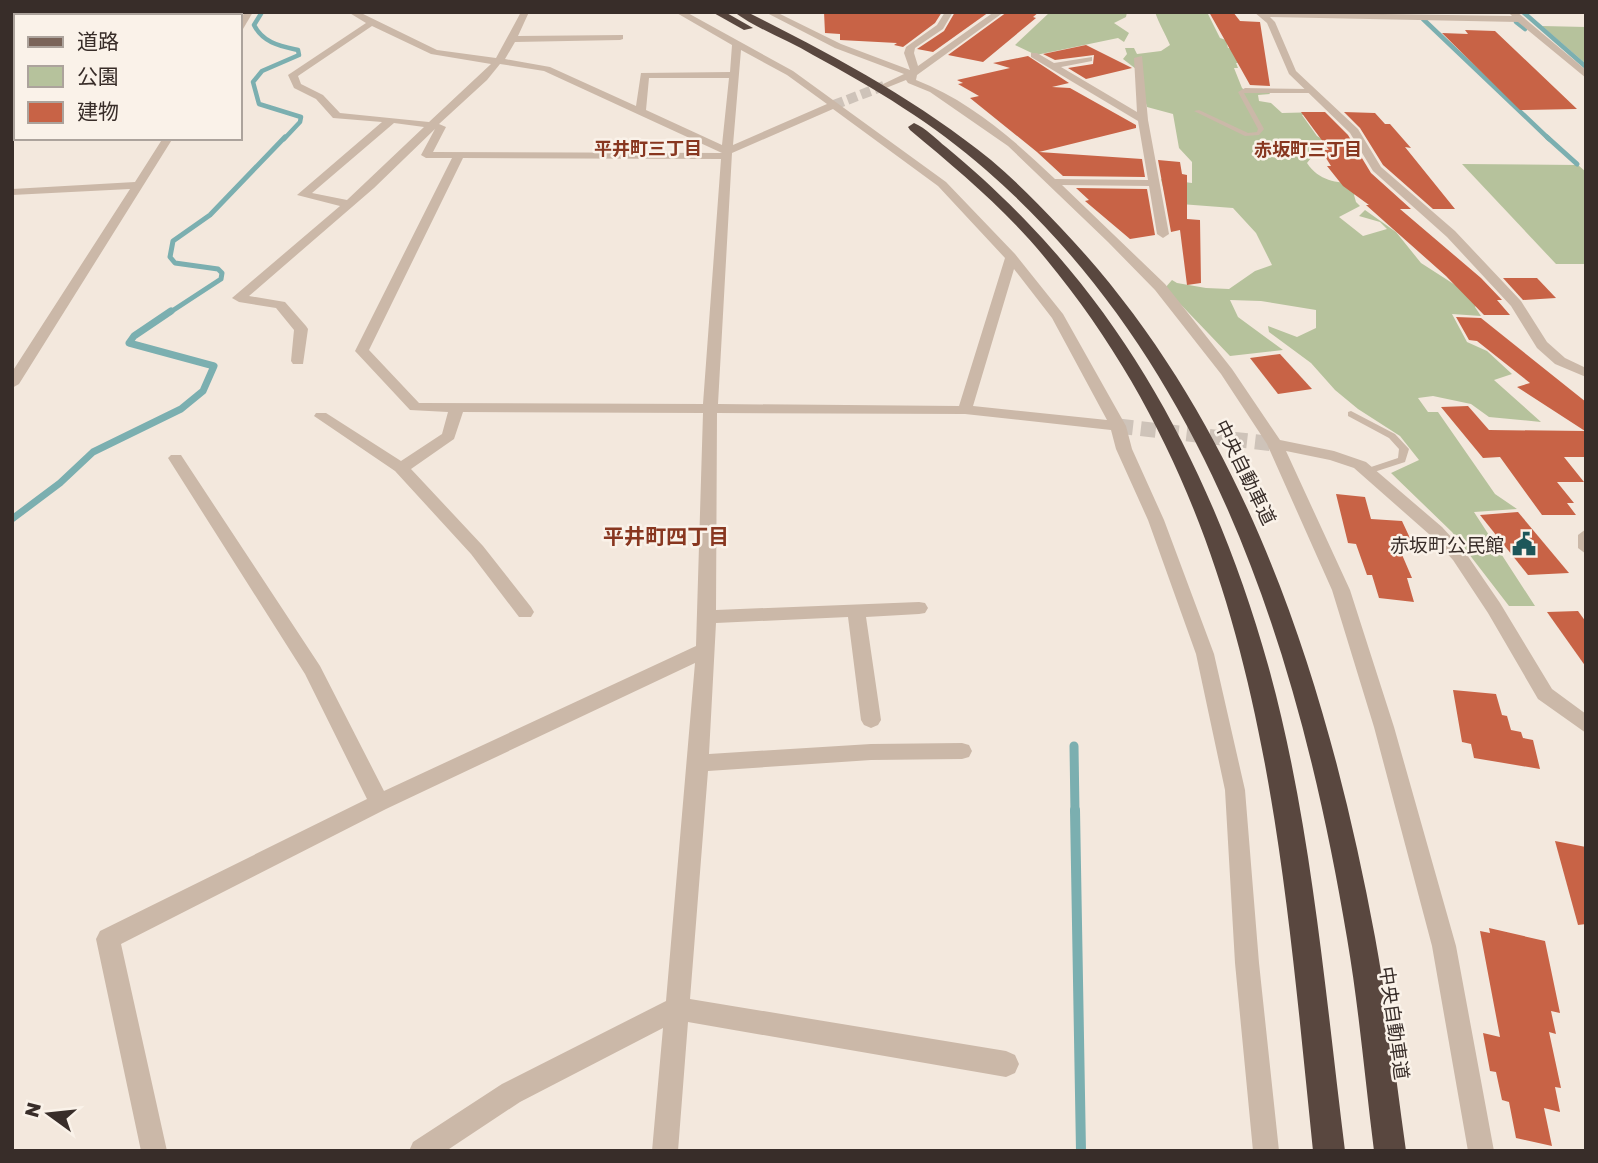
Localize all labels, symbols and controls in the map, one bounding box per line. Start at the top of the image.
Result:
legend [14,14,242,140]
text: 道路 [77,28,119,54]
text: 公園 [77,63,119,89]
text: 建物 [77,98,119,124]
district label: 平井町三丁目 [594,137,702,159]
district label: 赤坂町三丁目 [1254,138,1362,160]
street label: 中央自動車道 [1211,416,1281,528]
district label: 平井町四丁目 [603,523,729,549]
public building icon: 赤坂町公民館 [1510,530,1538,558]
place label: 赤坂町公民館 [1390,533,1504,556]
street label: 中央自動車道 [1376,965,1414,1081]
north arrow [14,1079,84,1149]
text: N [19,1100,45,1119]

